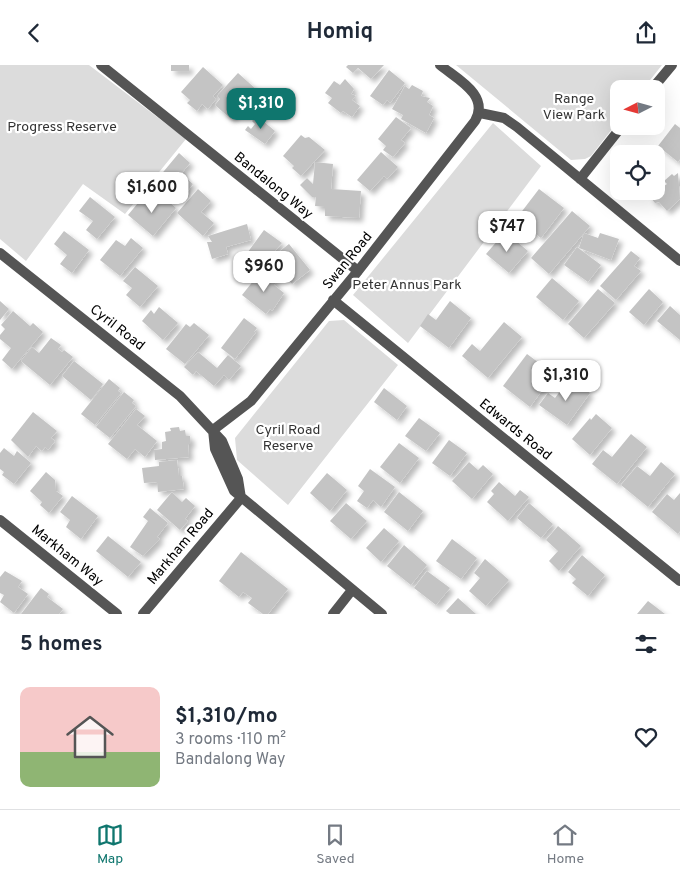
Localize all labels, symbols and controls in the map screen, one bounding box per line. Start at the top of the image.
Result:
icon: back [20,19,48,47]
text: Homiq [307,19,373,46]
icon: share [632,19,660,47]
north arrow [610,80,665,135]
map controls [610,80,665,200]
pin: $1,310 [220,87,302,130]
park label: Range View Park [543,91,605,124]
text: $1,310 [238,94,284,114]
park label: Progress Reserve [7,119,117,136]
button: locate [610,145,665,200]
street label: Bandalong Way [230,149,316,223]
pin: $1,600 [111,171,193,214]
text: $1,600 [126,178,178,198]
pin: $747 [477,211,537,253]
text: $747 [489,217,525,237]
street label: Swan Road [320,229,376,293]
pin: $960 [234,251,294,293]
text: $960 [244,257,284,277]
park label: Peter Annus Park [352,277,462,294]
street label: Cyril Road [86,301,148,355]
pin: $1,310 [525,359,607,402]
text: $1,310 [543,366,589,386]
street label: Edwards Road [475,396,555,464]
park label: Cyril Road Reserve [256,422,320,455]
street label: Markham Road [144,505,218,589]
street label: Markham Way [28,522,106,590]
icon: filters [632,630,660,658]
text: 5 homes [20,631,103,658]
text: $1,310/mo [175,703,278,730]
icon: home [60,707,120,767]
icon: heart [632,723,660,751]
text: 3 rooms · 110 m² [175,730,286,750]
text: Bandalong Way [175,750,286,770]
tab: Map [96,821,124,868]
tab: Saved [316,821,355,868]
tab: Home [547,821,584,868]

